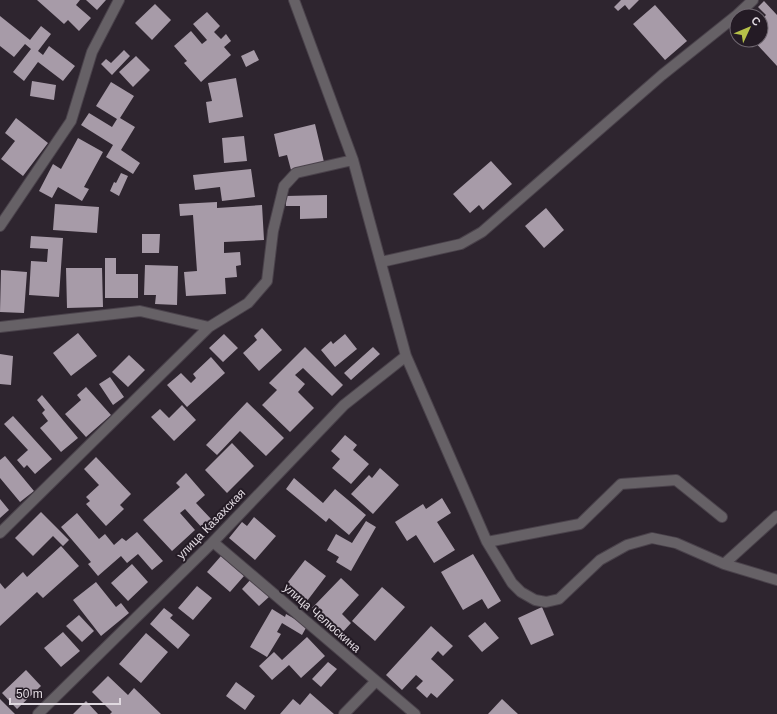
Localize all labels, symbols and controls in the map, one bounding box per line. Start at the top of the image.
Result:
north arrow [729,8,769,48]
text: С [749,14,763,28]
street label: улица Казахская [174,486,248,562]
street label: улица Челюскина [280,581,364,656]
scale bar [10,680,120,706]
text: 50 m [16,687,43,701]

